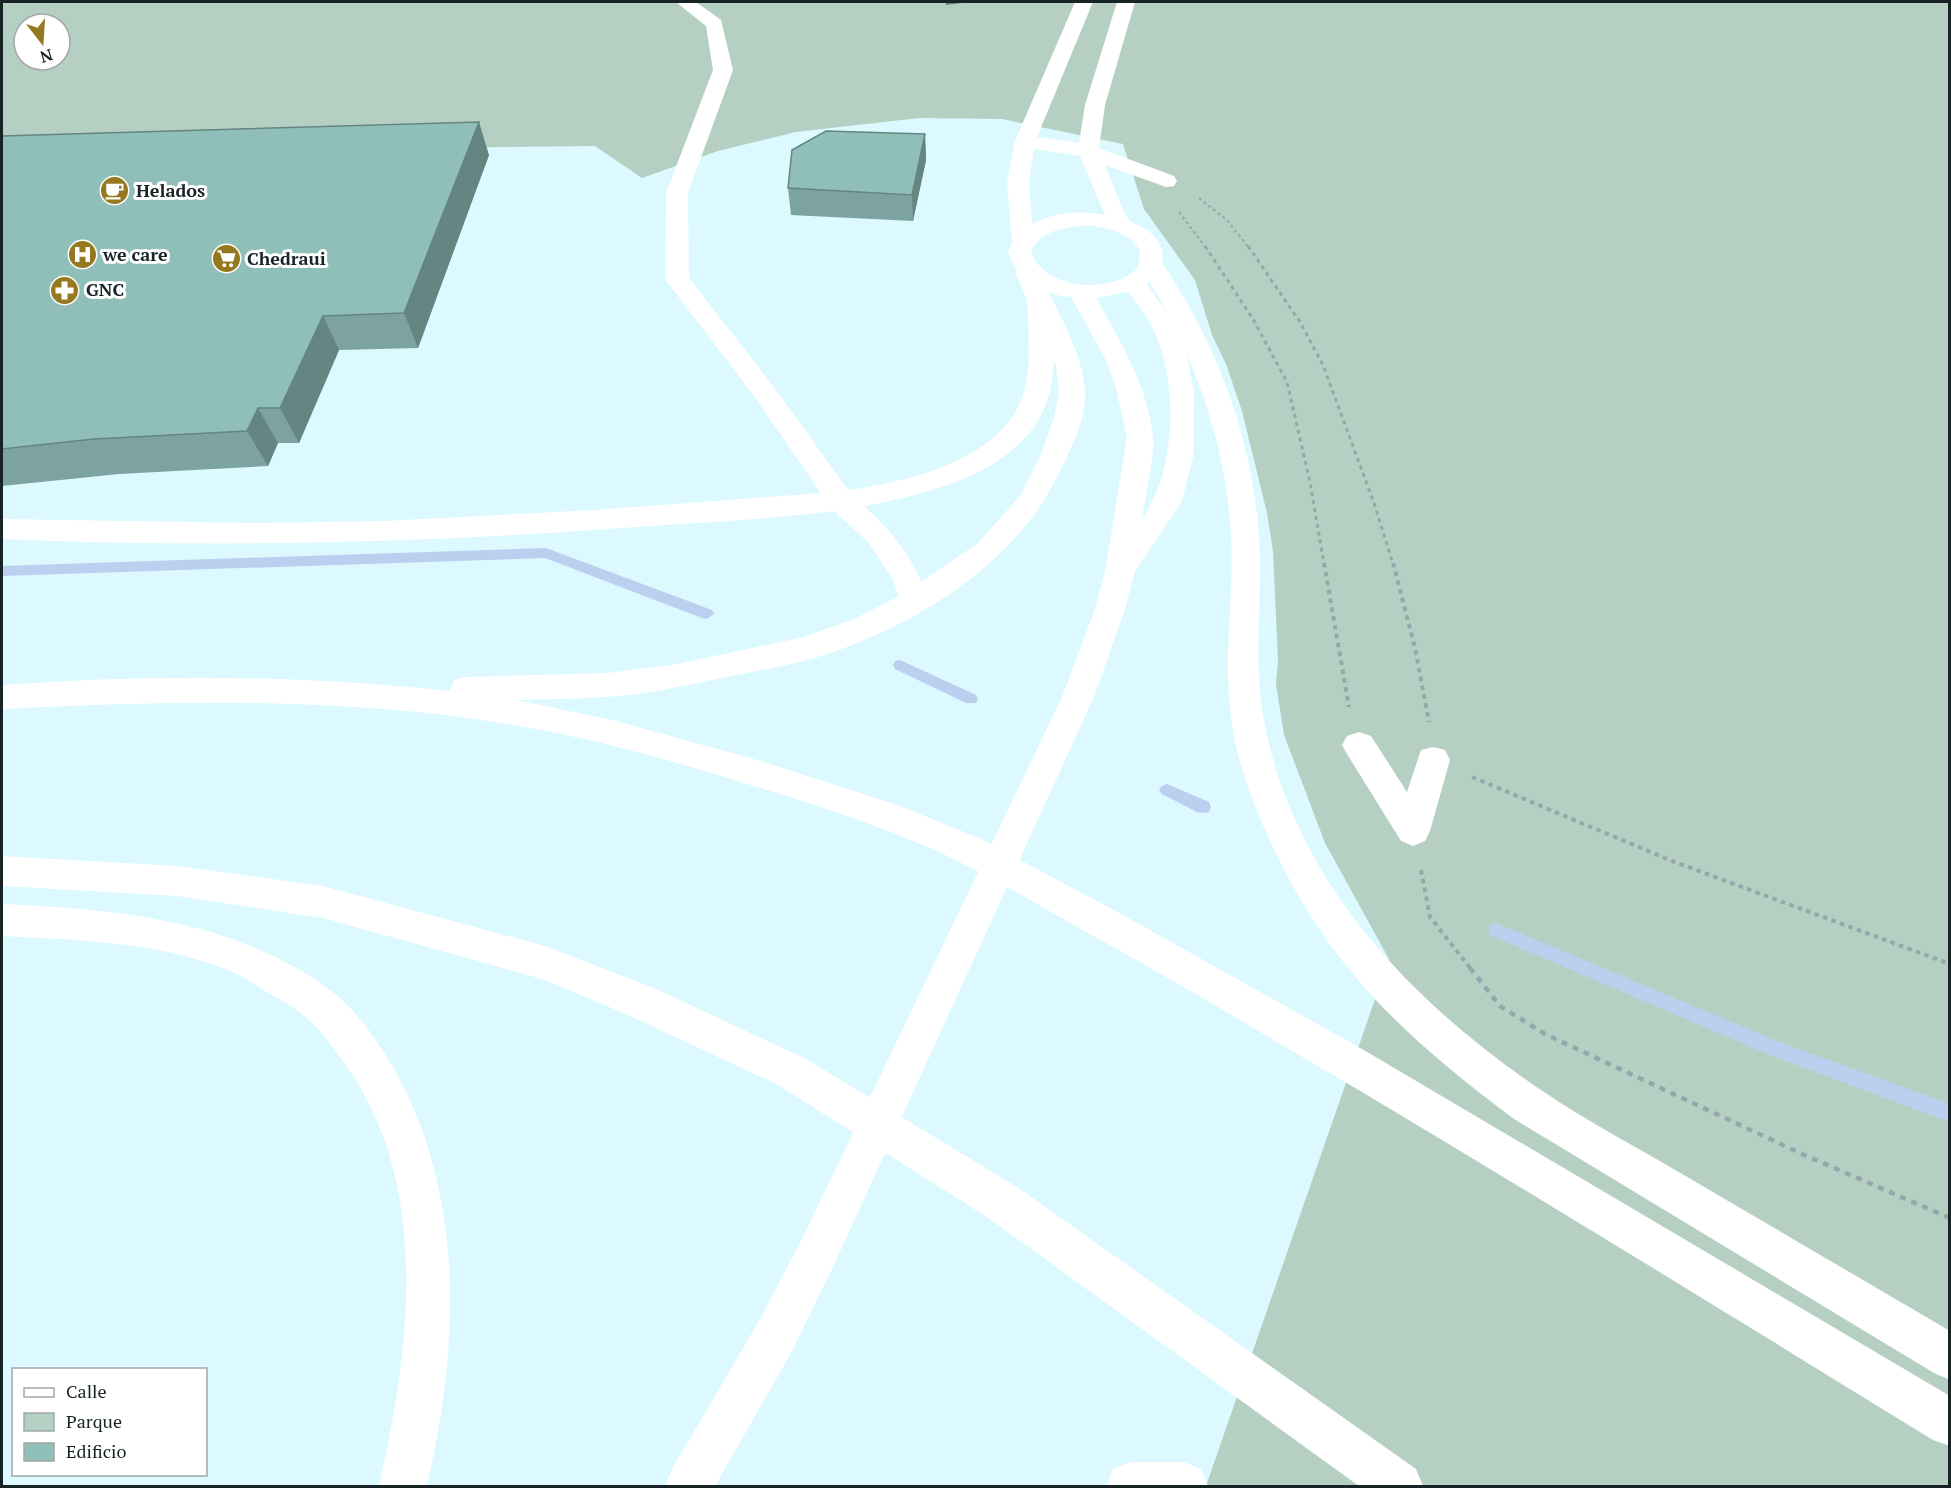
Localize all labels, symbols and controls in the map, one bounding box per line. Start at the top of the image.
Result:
north arrow [12,12,72,72]
text: N [37,44,55,69]
cafe icon: Helados [99,175,131,207]
place label: Helados [136,178,205,202]
hospital icon: we care [66,239,98,271]
place label: we care [102,242,168,266]
supermarket icon: Chedraui [210,243,242,275]
place label: Chedraui [247,246,326,270]
pharmacy icon: GNC [49,274,81,306]
place label: GNC [86,277,124,301]
legend [12,1368,207,1476]
text: Calle [66,1379,107,1403]
text: Parque [66,1409,122,1433]
text: Edificio [66,1439,126,1463]

